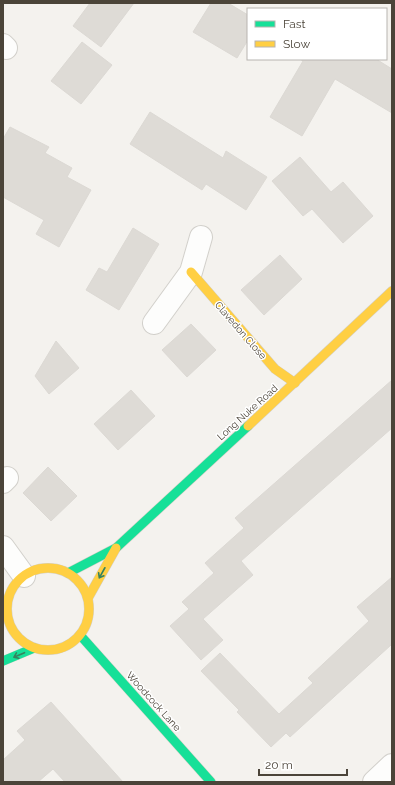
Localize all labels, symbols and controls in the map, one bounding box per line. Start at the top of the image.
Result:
legend [247,8,387,60]
text: Fast [283,17,306,31]
text: Slow [283,37,310,51]
street label: Clavedon Close [213,299,269,361]
street label: Long Nuke Road [215,382,280,442]
one-way arrow [98,567,105,579]
one-way arrow [13,652,25,659]
street label: Woodcock Lane [124,670,183,733]
scale bar [259,751,347,777]
text: 20 m [265,758,293,772]

